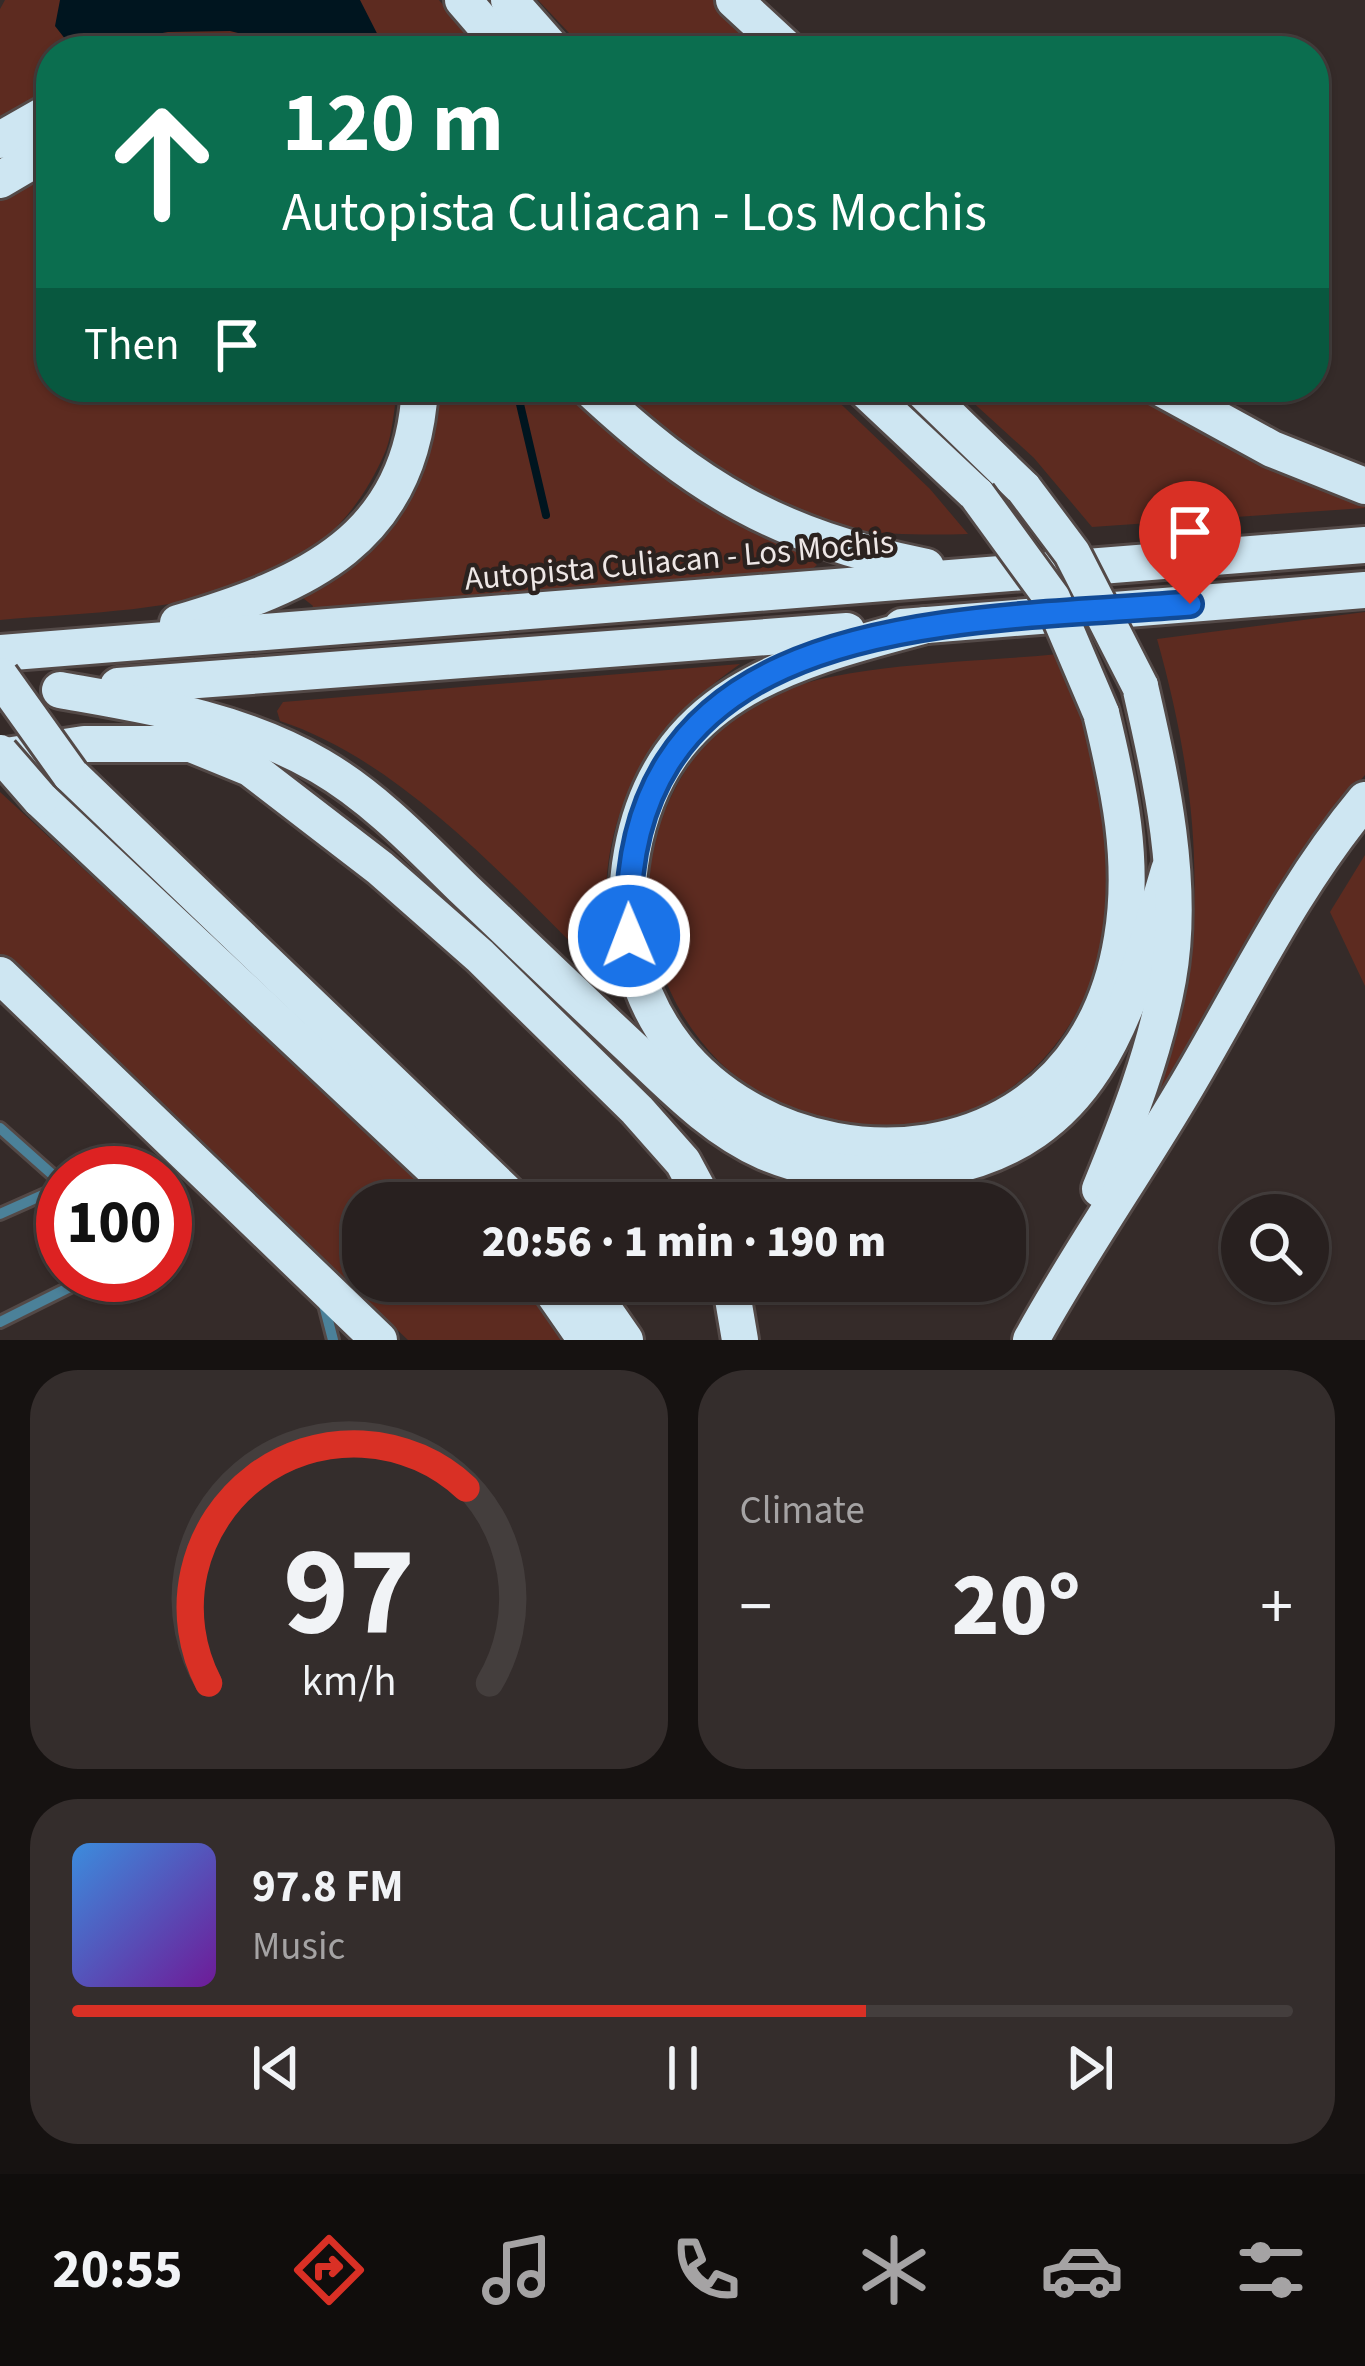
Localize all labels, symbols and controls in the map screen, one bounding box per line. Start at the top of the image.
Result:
text: 120 m [282,64,504,184]
icon: ahead [84,84,240,240]
text: Autopista Culiacan - Los Mochis [282,175,987,252]
icon: arrive [204,312,270,378]
text: Then [84,313,180,377]
pin [1139,481,1241,604]
icon: arrive [1157,499,1223,565]
street label: Autopista Culiacan - Los Mochis [463,518,896,603]
position arrow [566,873,692,999]
speed limit sign: 100 [36,1146,192,1302]
map controls [1221,1194,1329,1302]
button: search [1221,1194,1329,1302]
text: 20:56 · 1 min · 190 m [482,1210,886,1274]
text: Climate [740,1483,865,1539]
text: 97 [283,1504,415,1682]
text: 20° [951,1542,1081,1670]
text: − [740,1560,772,1654]
text: + [1260,1560,1293,1654]
text: km/h [301,1650,396,1711]
text: 97.8 FM [252,1855,404,1919]
text: Music [252,1919,345,1975]
icon: previous [243,2035,309,2101]
icon: pause [650,2035,716,2101]
icon: next [1057,2035,1123,2101]
icon: directions [287,2228,371,2312]
icon: music [475,2228,559,2312]
icon: phone [664,2228,748,2312]
icon: climate [852,2228,936,2312]
icon: car [1040,2228,1124,2312]
icon: filters [1229,2228,1313,2312]
text: 20:55 [52,2232,182,2309]

